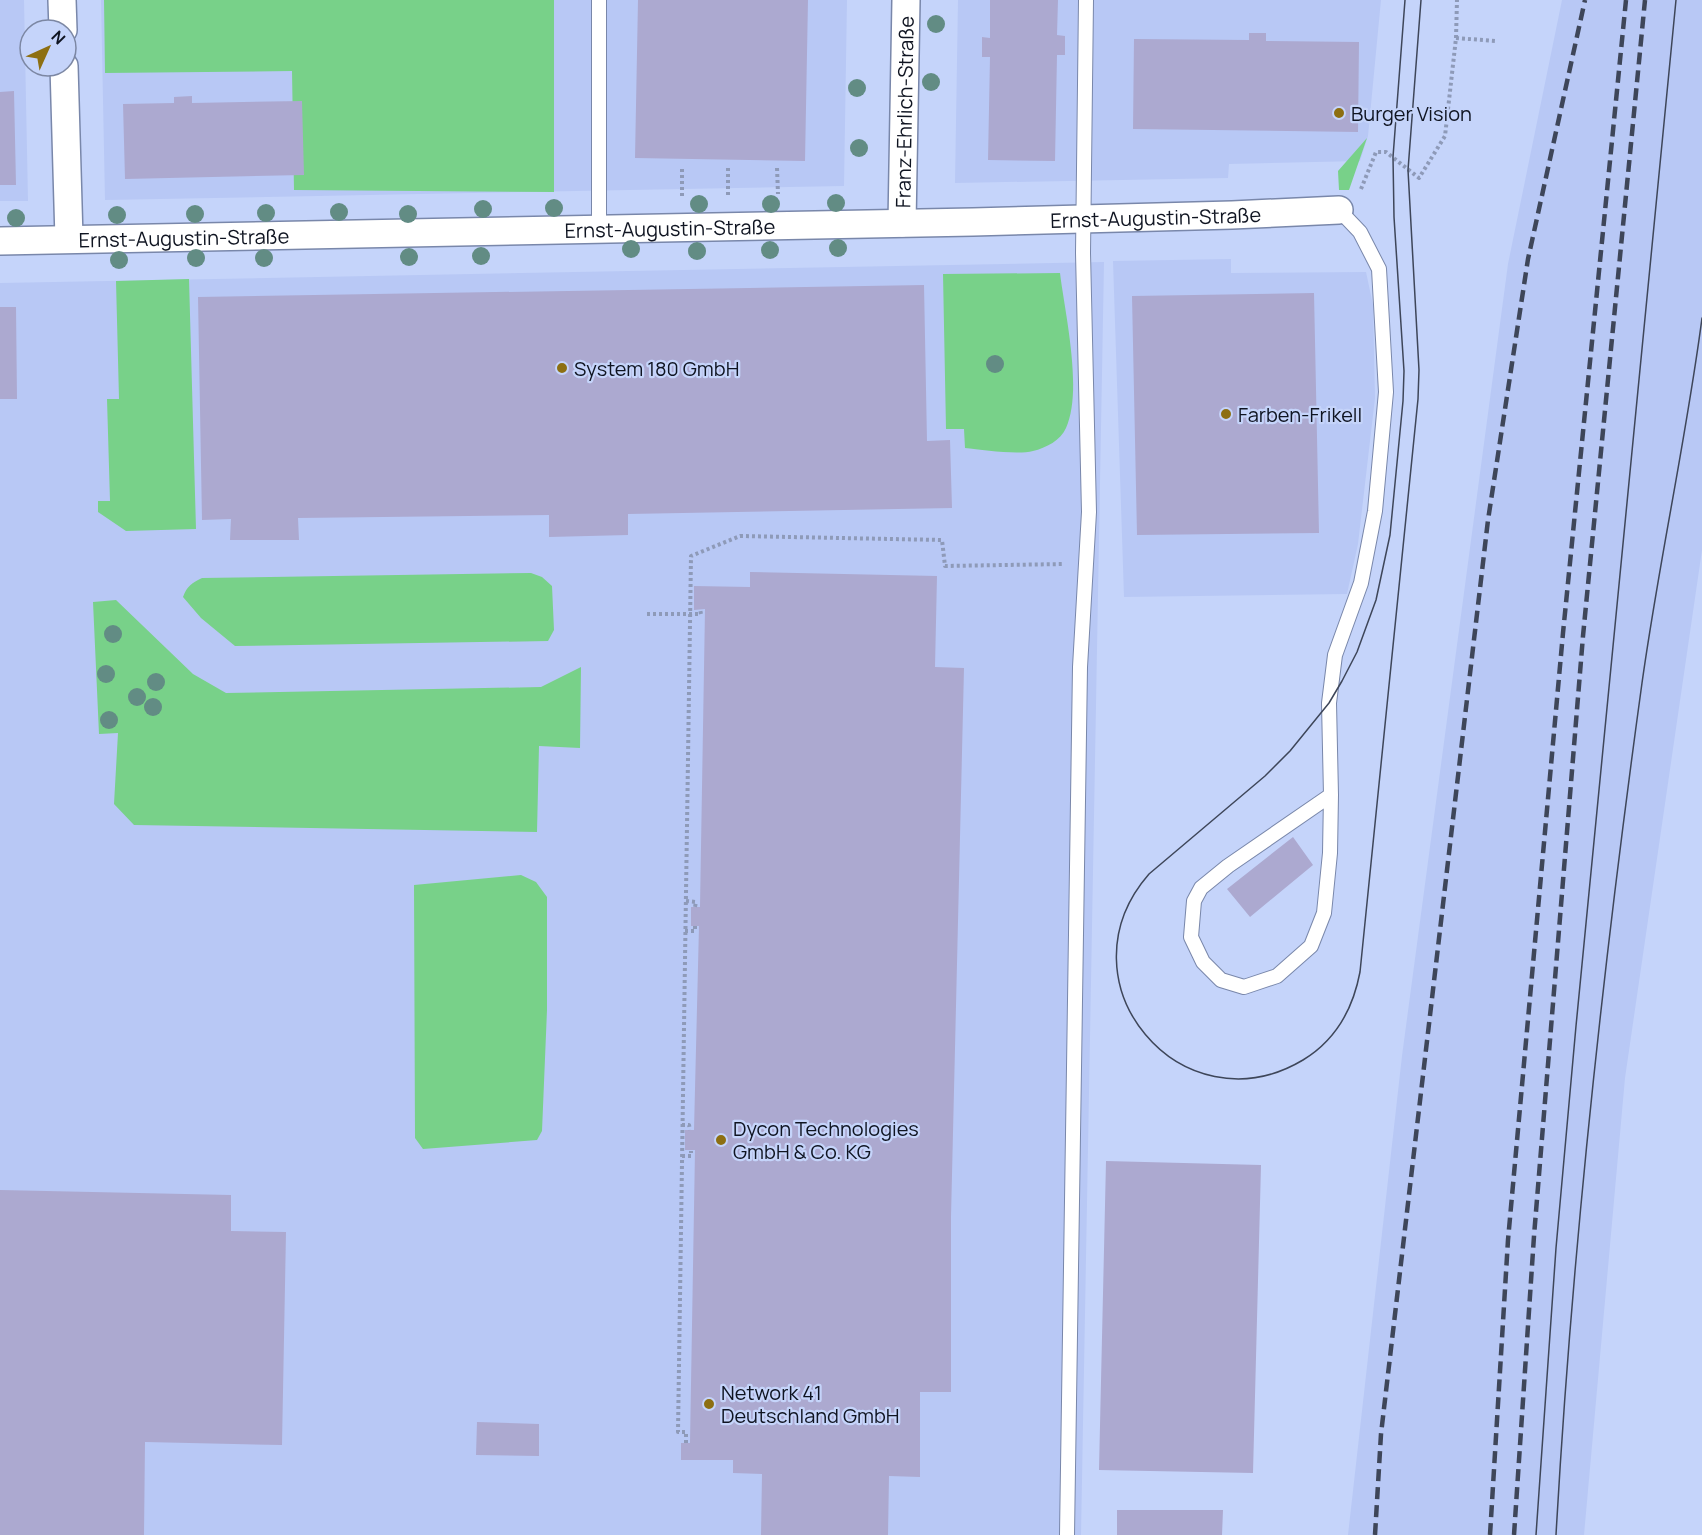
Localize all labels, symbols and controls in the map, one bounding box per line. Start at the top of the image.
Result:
street label: Franz-Ehrlich-Straße [889,16,919,208]
north arrow [18,18,78,78]
text: N [47,26,70,49]
place label: Burger Vision [1351,100,1472,127]
marker: Burger Vision [1332,106,1346,120]
street label: Ernst-Augustin-Straße [1050,200,1262,233]
street label: Ernst-Augustin-Straße [564,212,776,243]
street label: Ernst-Augustin-Straße [78,222,290,253]
place label: System 180 GmbH [574,355,739,382]
marker: System 180 GmbH [555,361,569,375]
place label: Farben-Frikell [1238,401,1362,428]
marker: Farben-Frikell [1219,407,1233,421]
place label: Dycon Technologies GmbH & Co. KG [733,1115,919,1165]
marker: Dycon Technologies GmbH & Co. KG [714,1133,728,1147]
place label: Network 41 Deutschland GmbH [721,1379,900,1429]
marker: Network 41 Deutschland GmbH [702,1397,716,1411]

